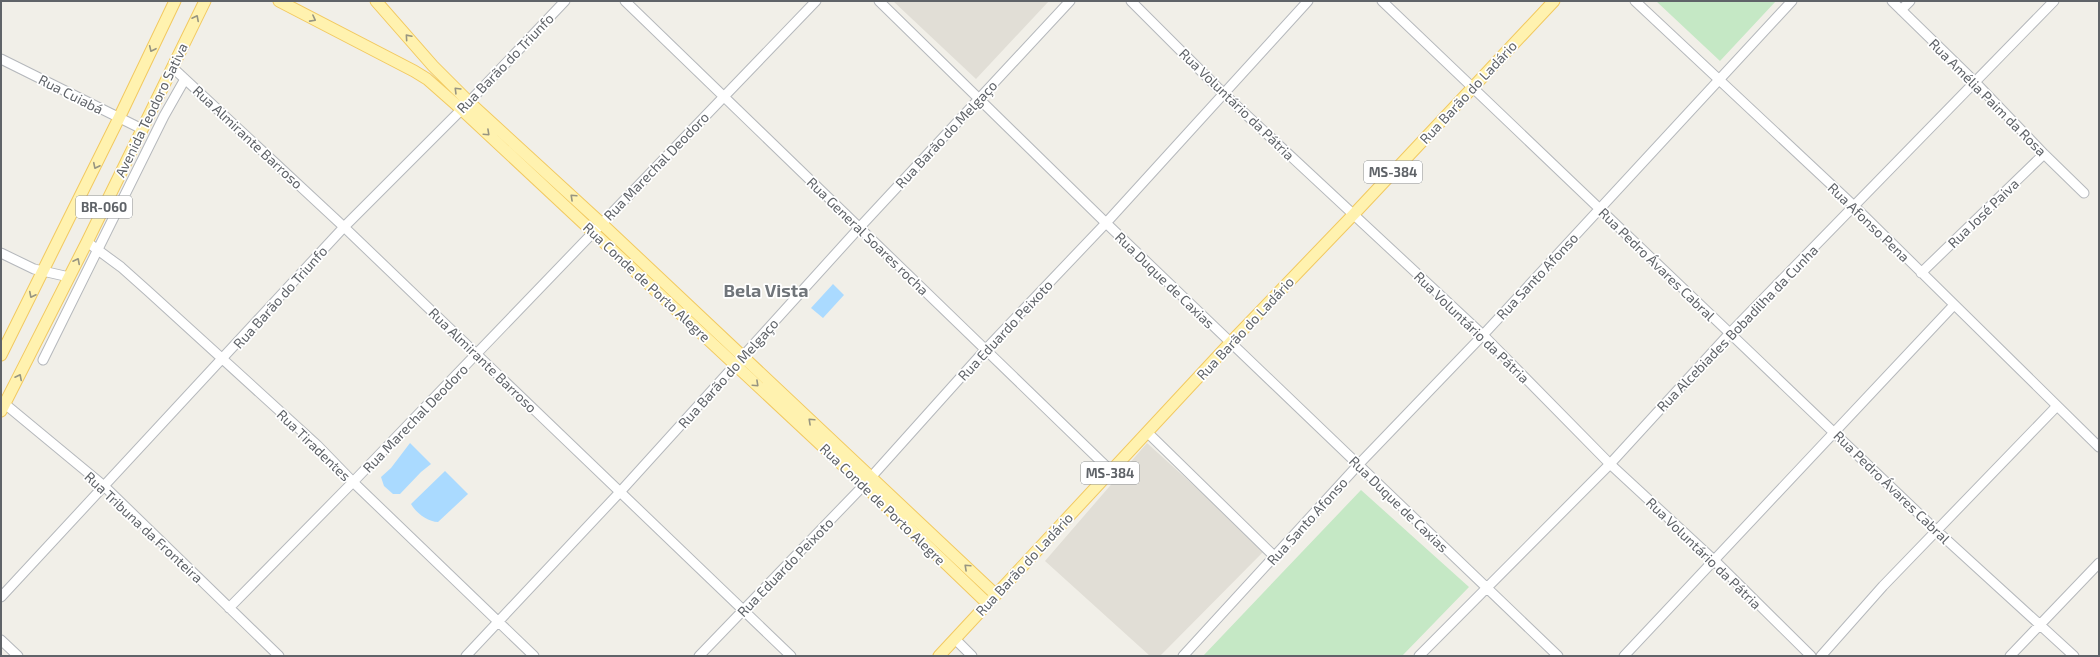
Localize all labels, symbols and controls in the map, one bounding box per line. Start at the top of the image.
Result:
street label: Rua Barão do Triunfo [453,10,557,116]
one-way arrow [191,15,199,23]
one-way arrow [309,15,316,22]
one-way arrow [405,34,412,42]
street label: Rua Amélia Paim da Rosa [1926,35,2050,159]
street label: Rua Barão do Ladário [1416,37,1520,147]
street label: Avenida Teodoro Sativa [111,40,191,180]
one-way arrow [149,45,157,52]
street label: Rua Voluntário da Pátria [1176,45,1298,163]
street label: Rua Cuiabá [36,70,106,118]
street label: Rua Barão do Melgaço [892,76,1001,192]
street label: Rua Almirante Barroso [190,82,306,192]
one-way arrow [454,87,462,95]
street label: Rua Marechal Deodoro [600,108,712,224]
one-way arrow [482,128,490,136]
road number: MS-384 [1364,161,1422,183]
one-way arrow [93,162,101,169]
street label: Rua General Soares rocha [804,173,932,299]
street label: Rua José Paiva [1944,175,2022,251]
street label: Rua Afonso Pena [1825,179,1913,265]
one-way arrow [570,195,578,202]
road number: BR-060 [76,196,132,218]
street label: Rua Pedro Ávares Cabral [1595,204,1719,325]
street label: Rua Conde de Porto Alegre [580,219,714,345]
street label: Rua Duque de Caxias [1112,228,1218,332]
street label: Rua Santo Afonso [1493,229,1581,323]
street label: Rua Alcebiades Bobadilha da Cunha [1653,241,1821,415]
street label: Rua Barão do Triunfo [229,242,331,352]
one-way arrow [73,257,80,265]
street label: Rua Voluntário da Pátria [1411,268,1533,386]
street label: Rua Barão do Ladário [1193,273,1297,383]
street label: Rua Eduardo Peixoto [954,276,1056,384]
district label: Bela Vista [724,279,809,301]
one-way arrow [29,291,37,298]
street label: Rua Almirante Barroso [425,304,541,416]
street label: Rua Barão do Melgaço [674,315,782,432]
street label: Rua Marechal Deodoro [359,360,471,476]
one-way arrow [14,373,21,381]
one-way arrow [751,379,759,387]
street label: Rua Tiradentes [274,406,354,484]
one-way arrow [808,418,816,425]
street label: Rua Pedro Ávares Cabral [1830,427,1954,548]
street label: Rua Conde de Porto Alegre [817,440,949,568]
street label: Rua Duque de Caxias [1346,452,1452,556]
road number: MS-384 [1081,462,1139,484]
street label: Rua Tribuna da Fronteira [81,468,207,586]
street label: Rua Santo Afonso [1263,474,1351,568]
street label: Rua Voluntário da Pátria [1643,494,1765,612]
street label: Rua Barão do Ladário [972,509,1076,619]
street label: Rua Eduardo Peixoto [733,514,837,620]
one-way arrow [964,564,972,572]

